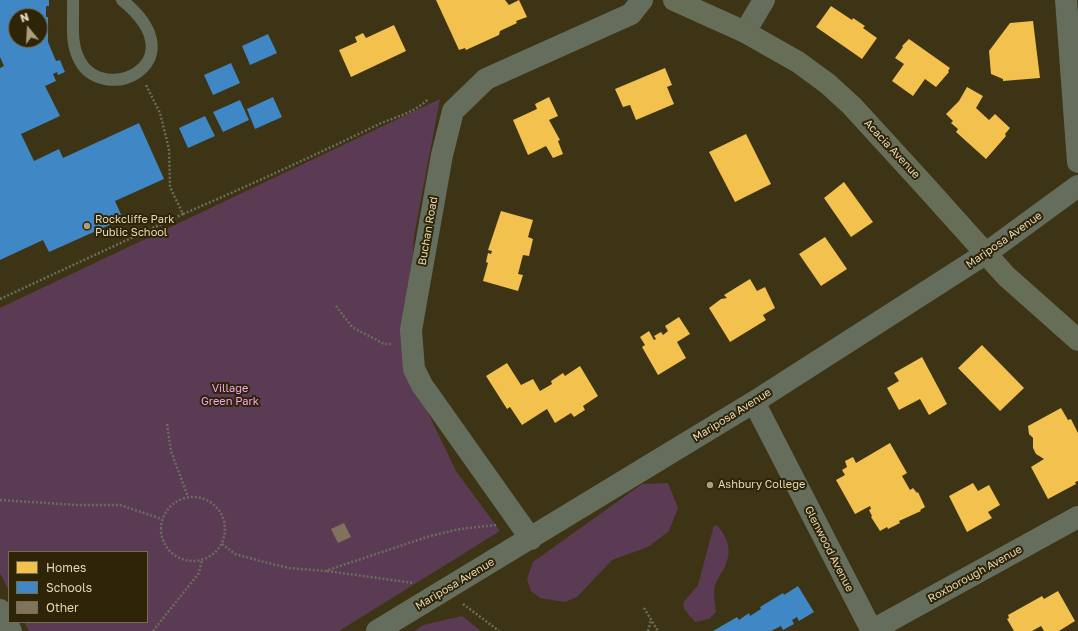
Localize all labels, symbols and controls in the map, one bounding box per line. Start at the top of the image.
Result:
north arrow [8,8,48,48]
text: N [18,10,30,25]
street label: Acacia Avenue [861,117,923,181]
street label: Buchan Road [415,196,441,266]
street label: Mariposa Avenue [963,209,1045,271]
place label: Rockcliffe Park Public School [95,213,174,239]
marker: Rockcliffe Park Public School [82,221,92,231]
park label: Village Green Park [201,382,259,408]
street label: Mariposa Avenue [690,386,774,444]
place label: Ashbury College [718,478,805,492]
marker: Ashbury College [705,480,715,490]
street label: Glenwood Avenue [802,504,856,594]
street label: Roxborough Avenue [926,543,1024,605]
legend [8,551,148,623]
street label: Mariposa Avenue [413,555,497,613]
text: Homes [46,560,86,575]
text: Schools [46,580,92,595]
text: Other [46,600,79,615]

